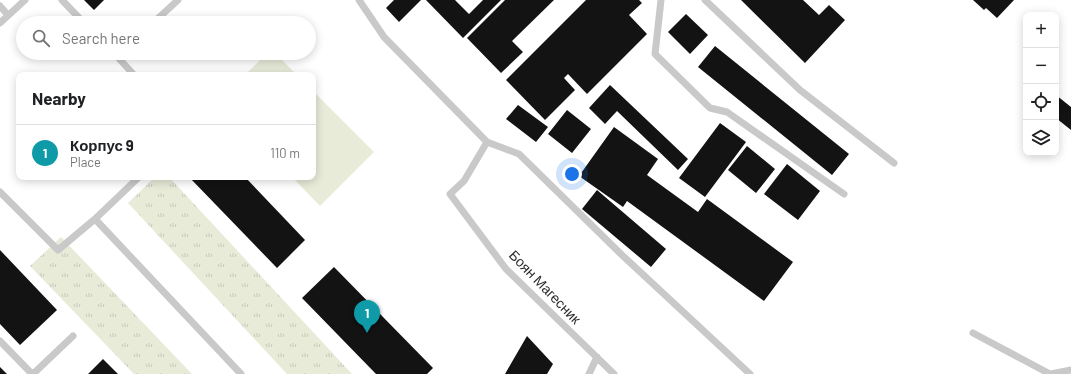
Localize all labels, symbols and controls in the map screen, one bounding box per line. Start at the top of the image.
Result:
map controls [1023,12,1059,156]
button: + [1023,12,1059,48]
search box [16,16,316,60]
icon: search [30,27,52,49]
text: Search here [62,29,140,47]
button: − [1023,48,1059,84]
button: locate [1023,84,1059,120]
text: Nearby [32,88,86,108]
button: layers [1023,120,1059,156]
text: Корпус 9 [70,136,134,154]
text: 1 [43,145,47,161]
text: 110 m [270,145,300,161]
text: Place [70,154,101,170]
your location [562,164,582,184]
street label: Боян Магесник [506,246,585,328]
pin: 1 [354,300,380,333]

